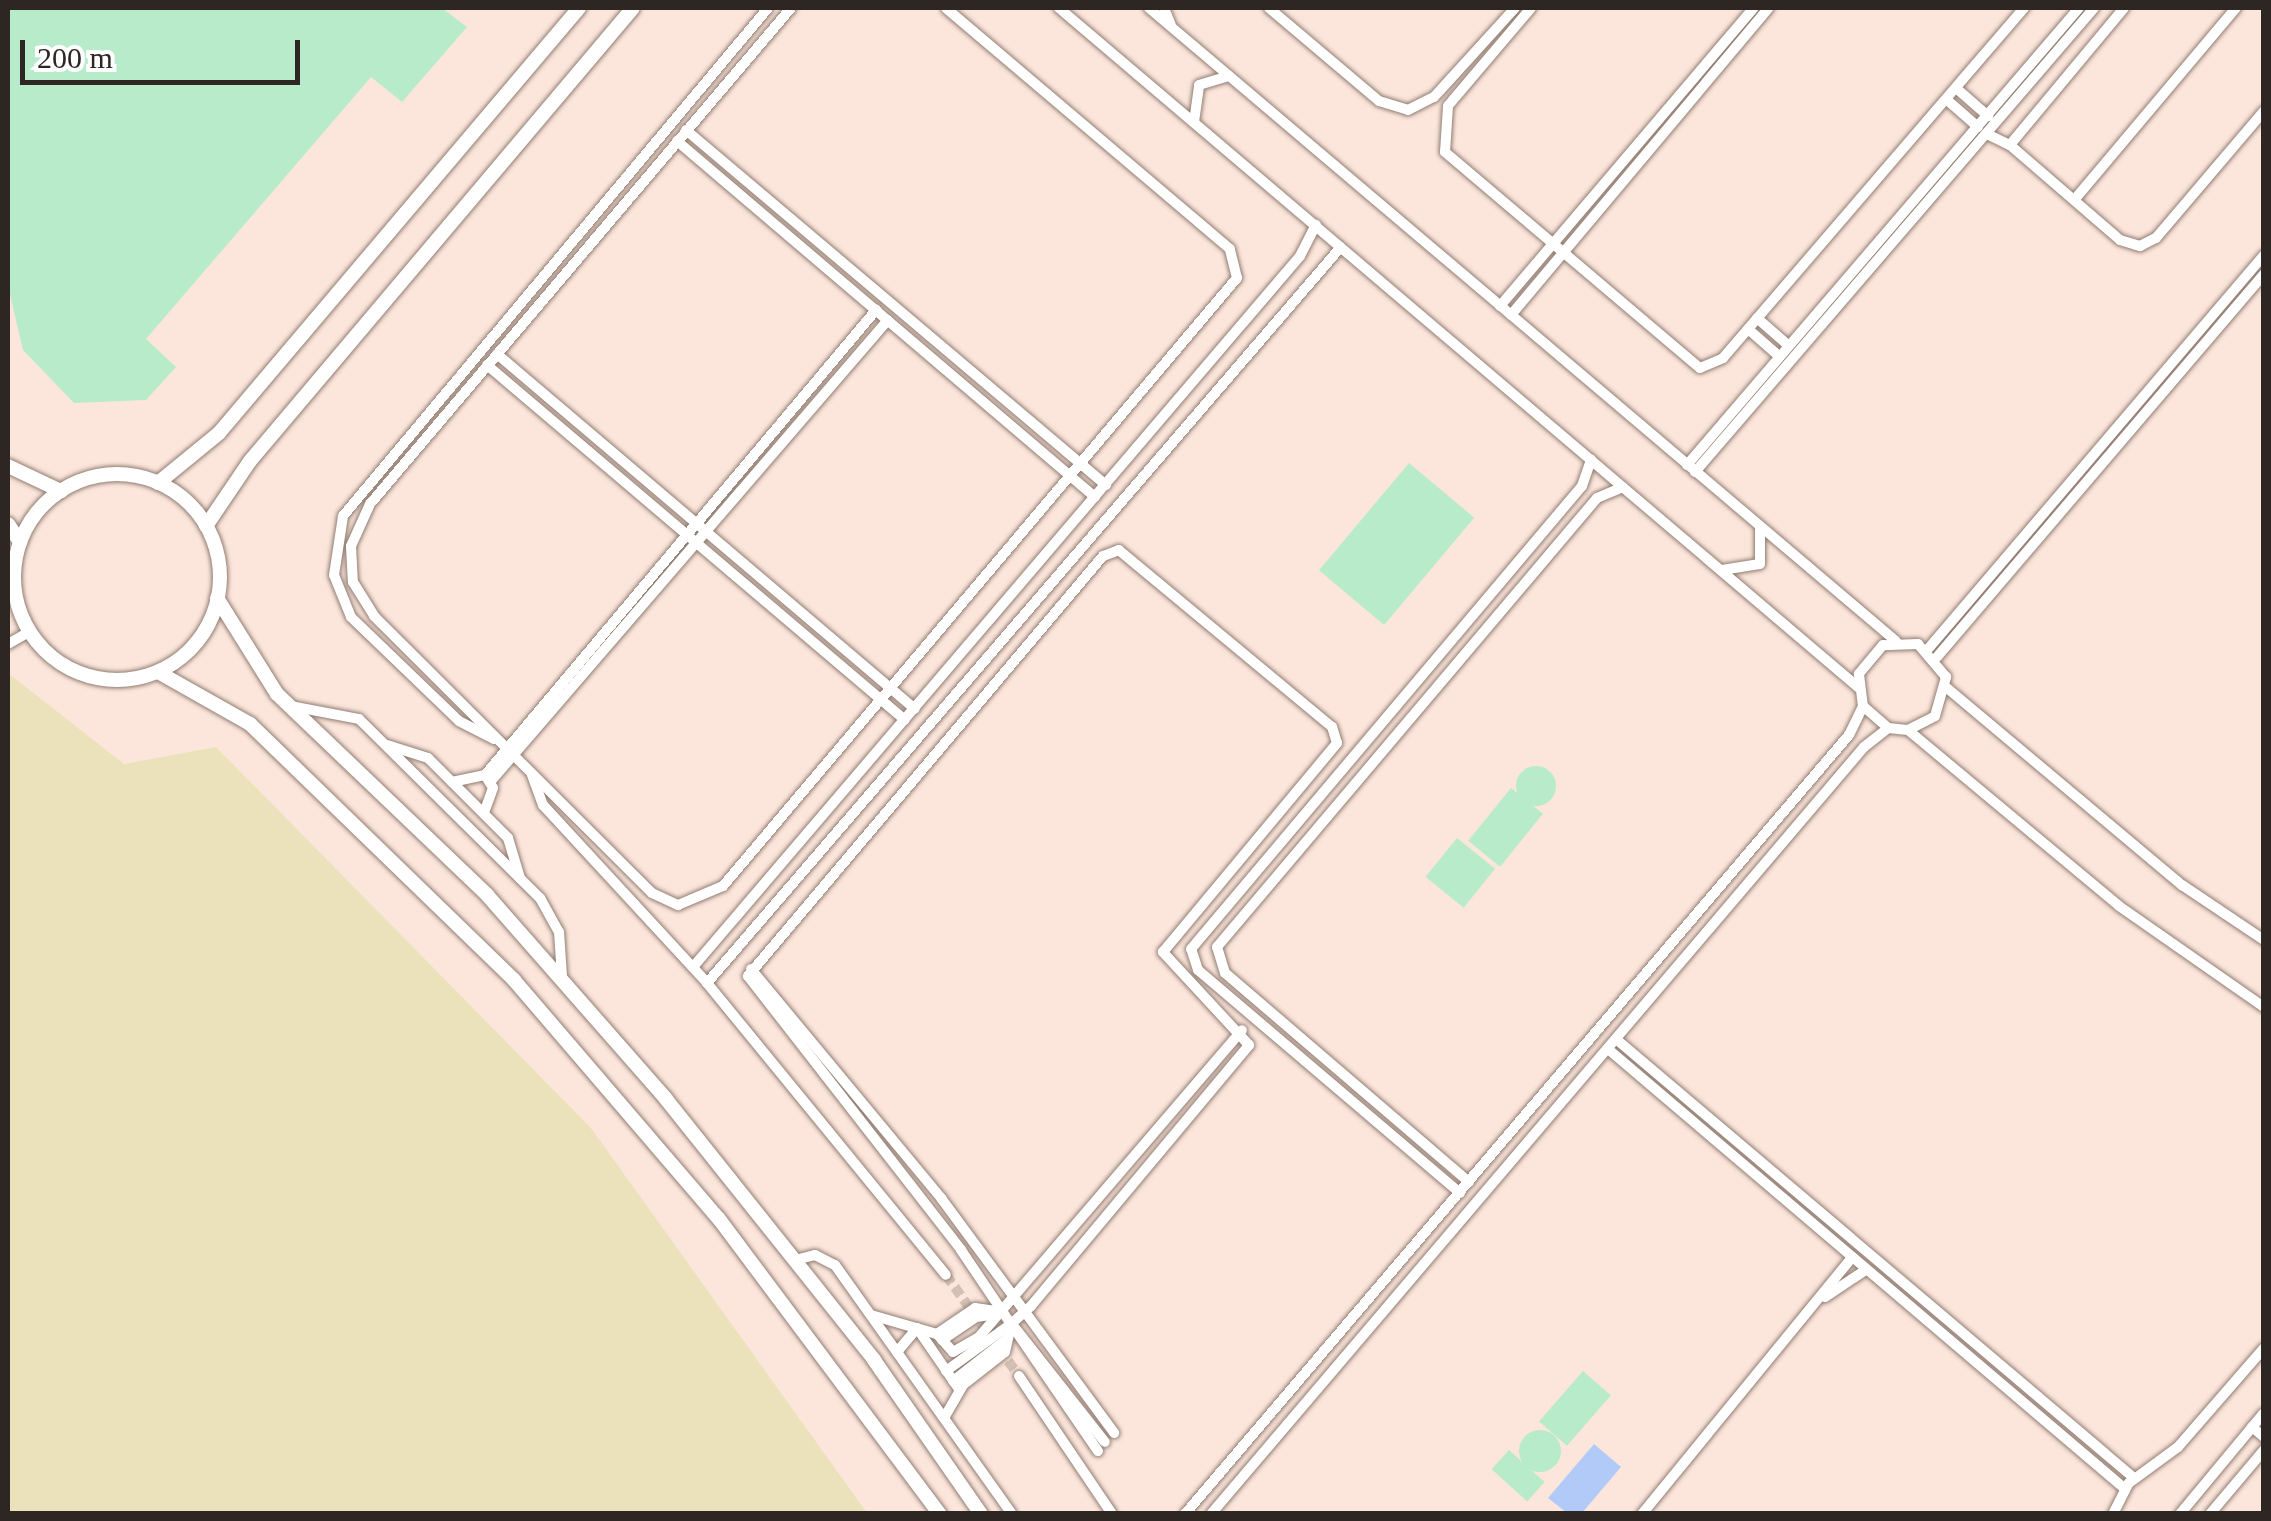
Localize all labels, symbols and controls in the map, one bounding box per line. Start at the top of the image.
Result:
scale bar [25,20,305,82]
text: 200 m [37,41,113,74]

